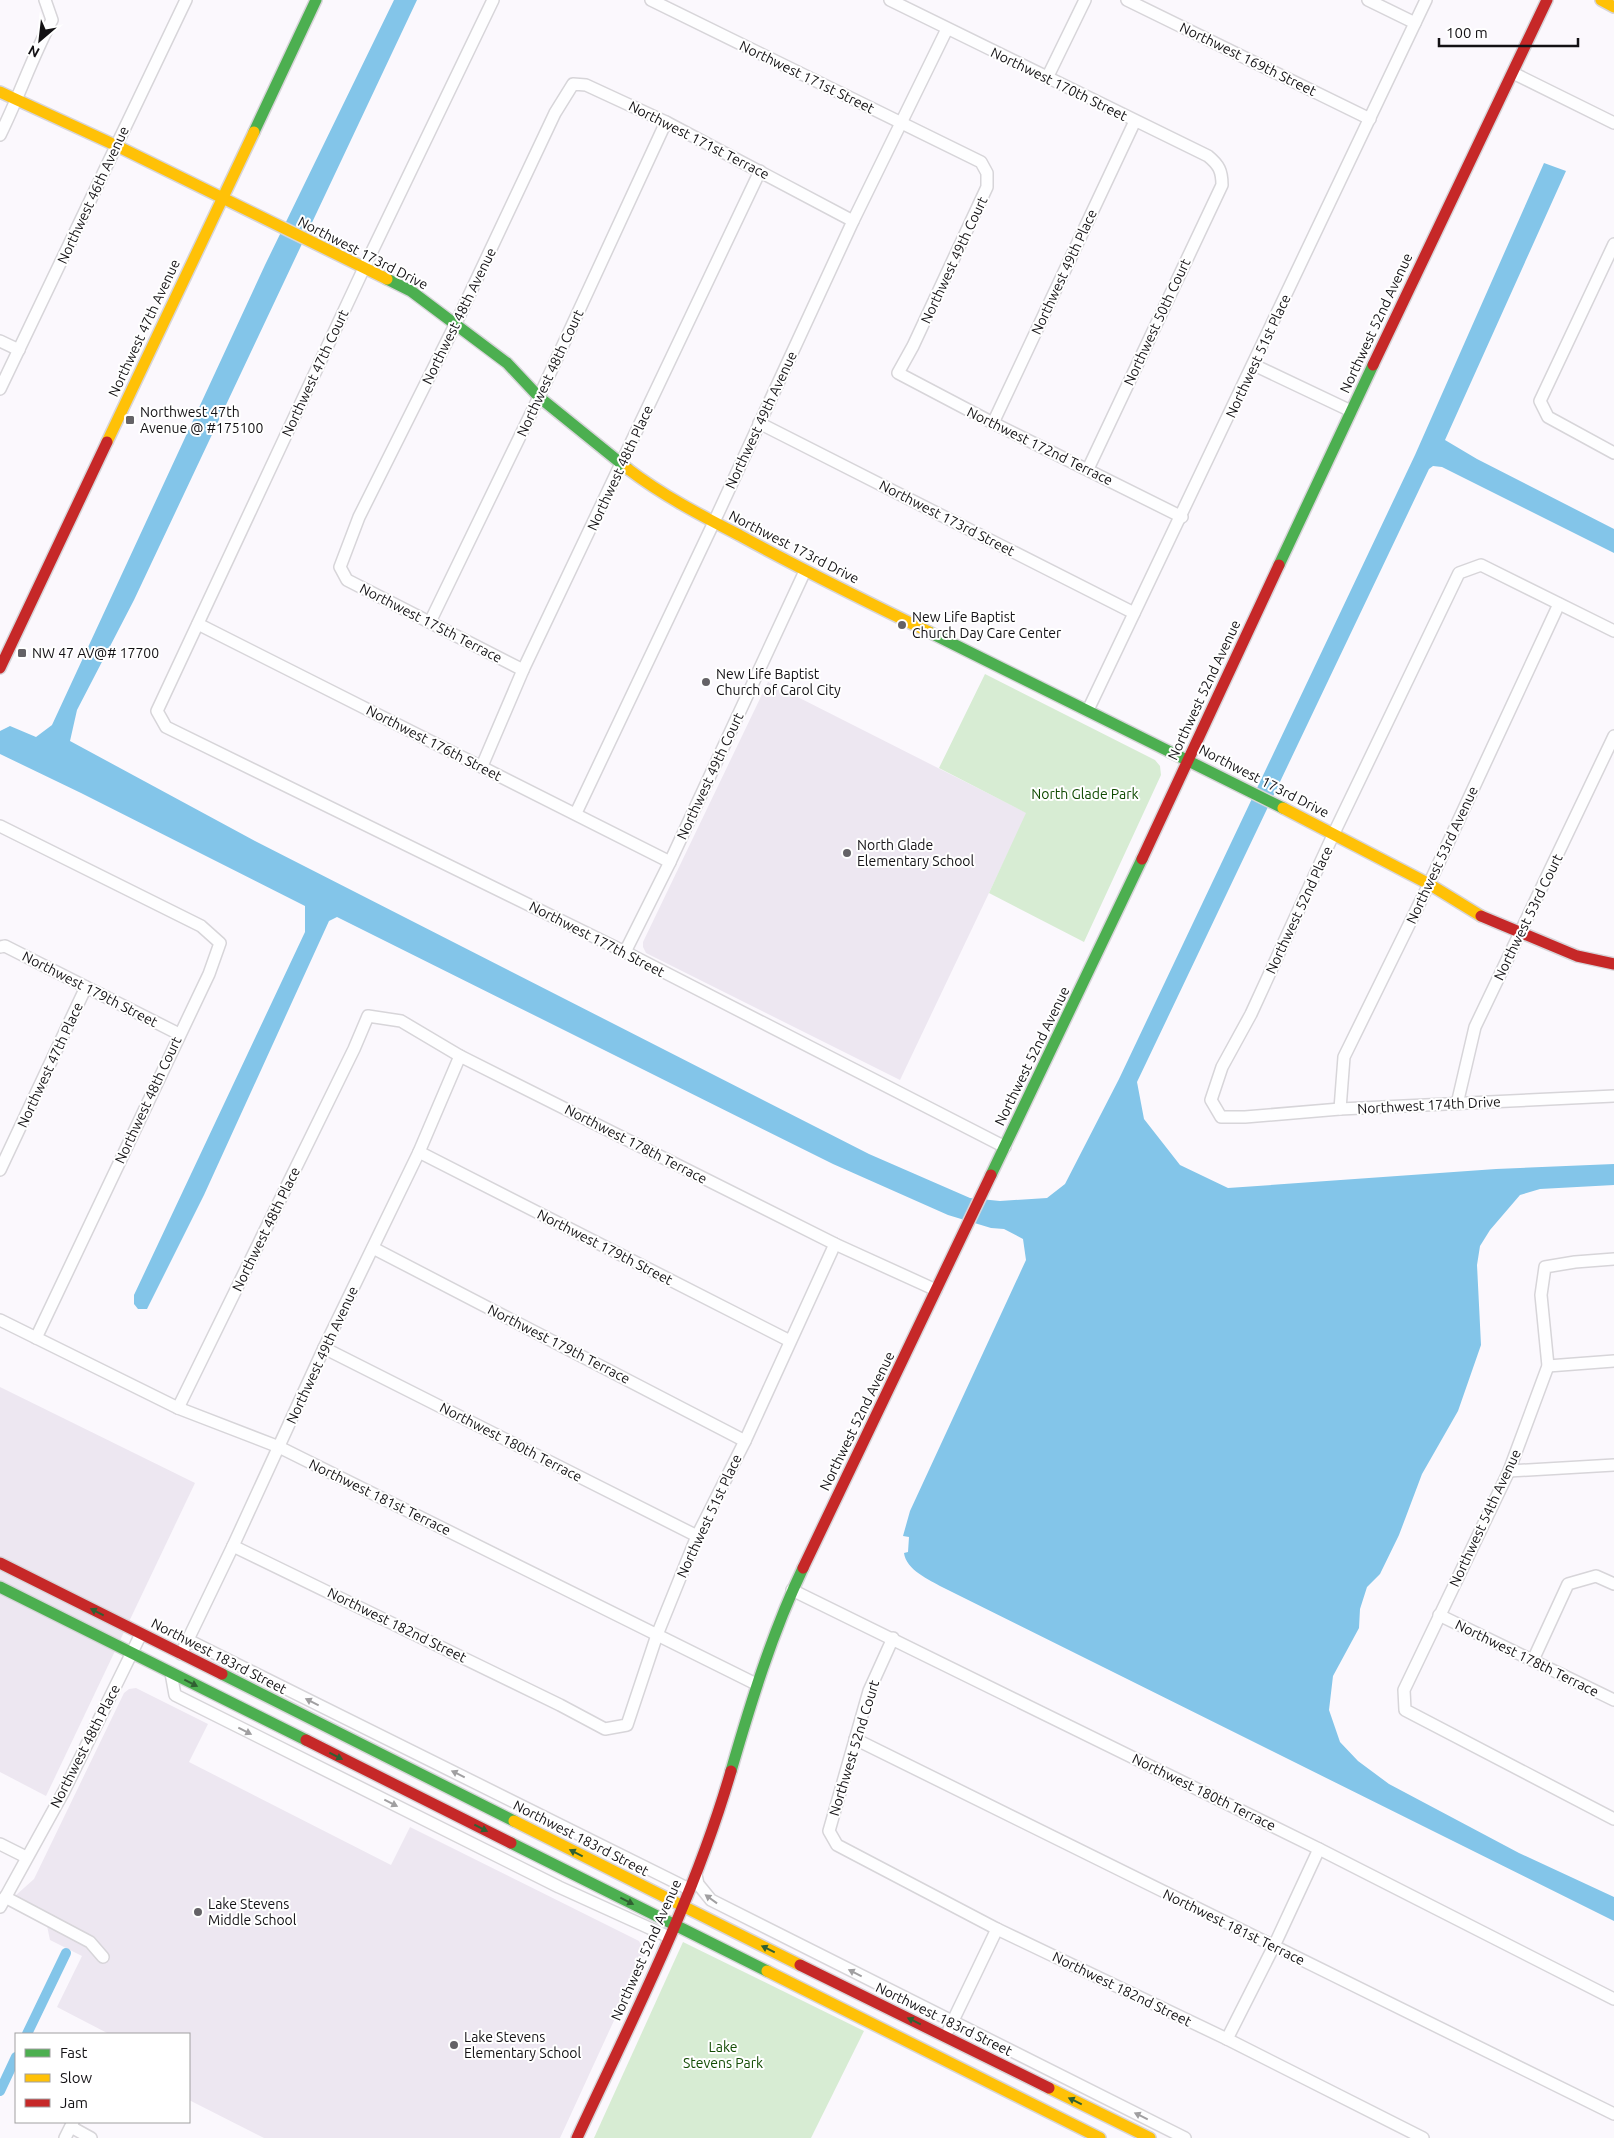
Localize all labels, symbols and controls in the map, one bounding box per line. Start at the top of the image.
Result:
north arrow [15,15,65,65]
scale bar [1439,15,1578,47]
street label: Northwest 169th Street [1177,19,1319,99]
text: 100 m [1446,24,1488,41]
street label: Northwest 171st Street [737,37,877,117]
text: N [26,42,42,61]
street label: Northwest 170th Street [988,44,1130,124]
street label: Northwest 171st Terrace [626,98,772,182]
street label: Northwest 46th Avenue [54,124,132,266]
street label: Northwest 49th Court [918,193,991,326]
street label: Northwest 49th Place [1028,207,1100,337]
street label: Northwest 173rd Drive [295,213,431,293]
street label: Northwest 48th Avenue [419,245,499,387]
street label: Northwest 52nd Avenue [1336,250,1416,396]
street label: Northwest 50th Court [1121,255,1194,388]
street label: Northwest 47th Avenue [105,257,183,399]
street label: Northwest 51st Place [1222,292,1294,420]
street label: Northwest 47th Court [279,306,352,439]
street label: Northwest 48th Court [514,306,587,439]
street label: Northwest 49th Avenue [722,349,800,491]
street label: Northwest 48th Place [584,403,656,533]
place label: Northwest 47th Avenue @ #175100 [140,404,263,436]
street label: Northwest 172nd Terrace [964,404,1116,488]
marker: Northwest 47th Avenue @ #175100 [124,414,136,426]
street label: Northwest 173rd Street [877,477,1018,559]
street label: Northwest 173rd Drive [726,507,862,587]
street label: Northwest 175th Terrace [357,580,505,666]
place label: New Life Baptist Church Day Care Center [912,609,1062,641]
street label: Northwest 52nd Avenue [1164,617,1244,763]
marker: New Life Baptist Church Day Care Center [896,619,908,631]
place label: NW 47 AV@# 17700 [32,645,159,661]
marker: NW 47 AV@# 17700 [16,647,28,659]
place label: New Life Baptist Church of Carol City [716,666,841,698]
marker: New Life Baptist Church of Carol City [700,676,712,688]
street label: Northwest 176th Street [364,702,505,784]
street label: Northwest 49th Court [674,709,747,842]
street label: Northwest 173rd Drive [1196,741,1332,821]
street label: Northwest 53rd Avenue [1403,784,1481,926]
park label: North Glade Park [1031,786,1139,802]
place label: North Glade Elementary School [857,837,975,869]
street label: Northwest 52nd Place [1262,844,1336,976]
marker: North Glade Elementary School [841,847,853,859]
street label: Northwest 53rd Court [1490,851,1566,983]
street label: Northwest 177th Street [527,898,668,980]
street label: Northwest 179th Street [20,948,161,1030]
street label: Northwest 52nd Avenue [991,984,1073,1128]
street label: Northwest 47th Place [14,1000,86,1130]
street label: Northwest 48th Court [112,1033,185,1166]
street label: Northwest 174th Drive [1357,1093,1501,1117]
street label: Northwest 178th Terrace [562,1101,710,1187]
street label: Northwest 48th Place [229,1164,303,1294]
street label: Northwest 179th Street [535,1206,676,1288]
street label: Northwest 49th Avenue [283,1284,361,1426]
street label: Northwest 179th Terrace [485,1301,633,1387]
street label: Northwest 52nd Avenue [816,1349,898,1493]
street label: Northwest 180th Terrace [437,1399,585,1485]
street label: Northwest 54th Avenue [1446,1447,1524,1589]
street label: Northwest 51st Place [673,1452,745,1580]
street label: Northwest 181st Terrace [307,1456,453,1538]
street label: Northwest 182nd Street [325,1584,469,1666]
one-way arrow [90,1608,105,1616]
street label: Northwest 183rd Street [149,1615,290,1697]
street label: Northwest 178th Terrace [1453,1616,1601,1700]
street label: Northwest 52nd Court [826,1678,882,1818]
one-way arrow [183,1679,198,1687]
street label: Northwest 48th Place [47,1682,123,1810]
one-way arrow [305,1698,319,1706]
one-way arrow [238,1726,253,1735]
street label: Northwest 180th Terrace [1130,1750,1278,1834]
one-way arrow [329,1752,343,1760]
one-way arrow [451,1770,465,1778]
street label: Northwest 183rd Street [511,1797,652,1879]
one-way arrow [384,1799,398,1807]
one-way arrow [474,1824,488,1832]
one-way arrow [569,1849,583,1857]
street label: Northwest 52nd Avenue [608,1877,684,2023]
street label: Northwest 181st Terrace [1161,1886,1307,1968]
one-way arrow [704,1894,718,1904]
place label: Lake Stevens Middle School [208,1896,297,1928]
one-way arrow [619,1897,634,1905]
marker: Lake Stevens Middle School [192,1906,204,1918]
one-way arrow [761,1945,776,1953]
street label: Northwest 182nd Street [1050,1948,1194,2030]
one-way arrow [848,1969,862,1977]
street label: Northwest 183rd Street [873,1979,1015,2059]
one-way arrow [907,2017,921,2025]
place label: Lake Stevens Elementary School [464,2029,582,2061]
legend [15,2033,190,2123]
marker: Lake Stevens Elementary School [448,2039,460,2051]
park label: Lake Stevens Park [683,2039,763,2071]
text: Fast [60,2044,88,2061]
text: Slow [60,2069,93,2086]
text: Jam [60,2094,88,2111]
one-way arrow [1068,2097,1082,2105]
one-way arrow [1134,2112,1148,2120]

